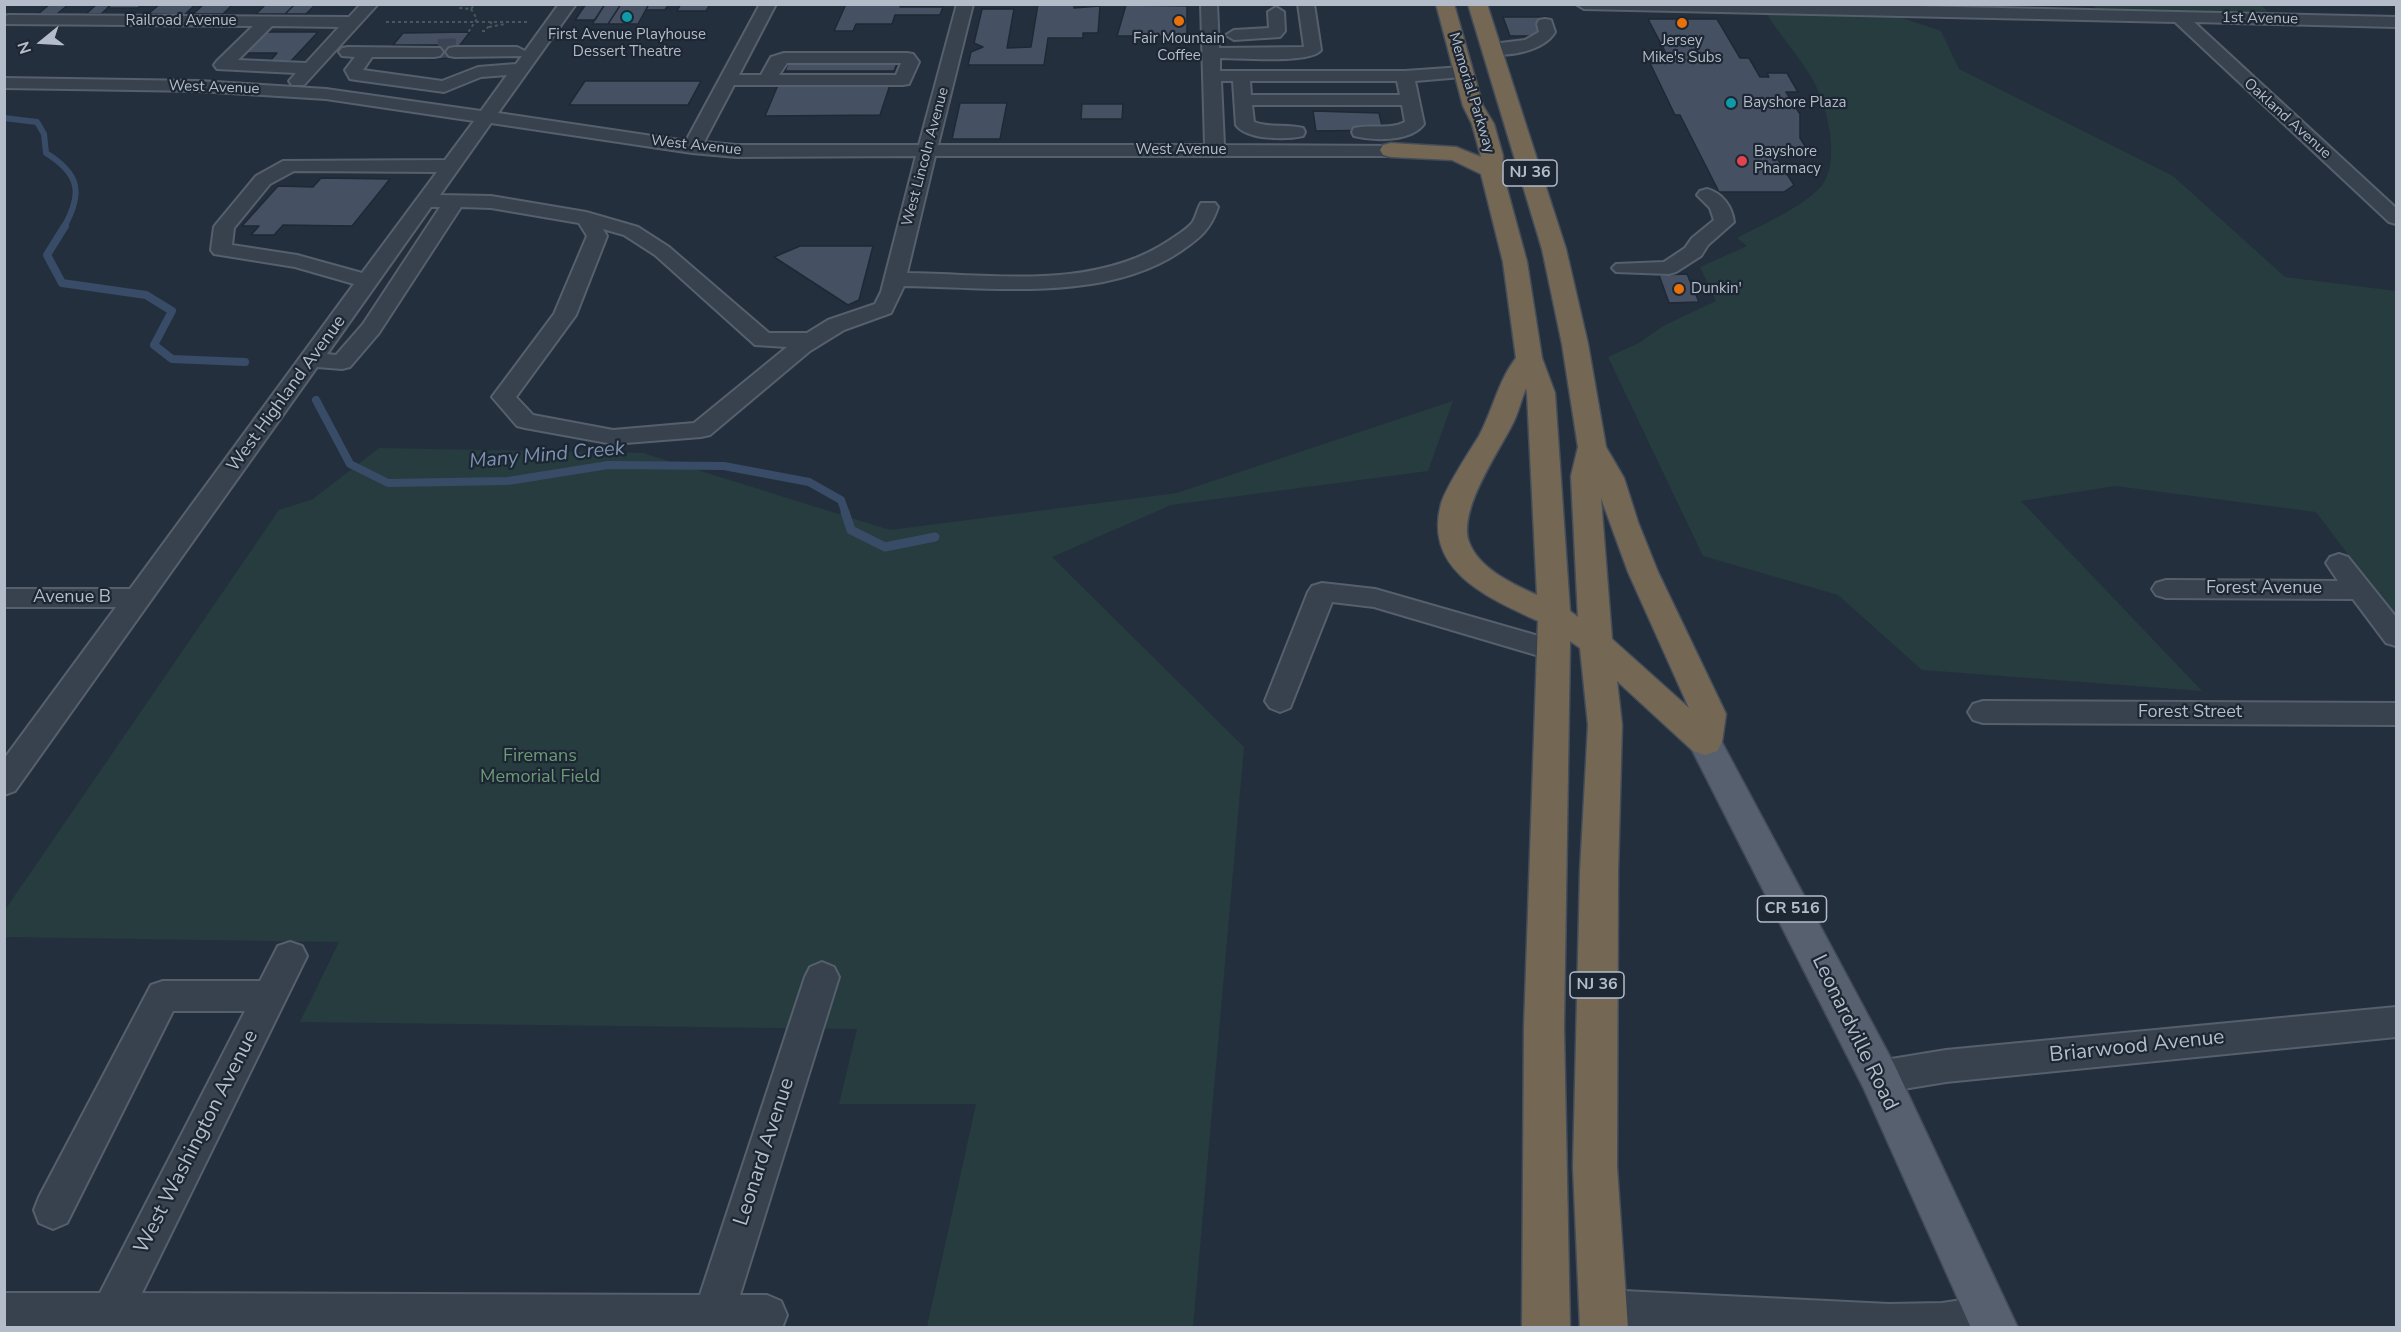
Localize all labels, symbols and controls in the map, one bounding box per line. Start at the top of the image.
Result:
street label: 1st Avenue [2222,9,2298,29]
marker: First Avenue Playhouse Dessert Theatre [620,10,634,24]
north arrow [12,12,72,72]
street label: Railroad Avenue [125,12,237,30]
marker: Fair Mountain Coffee [1172,14,1186,28]
marker: Jersey Mike's Subs [1675,16,1689,30]
place label: First Avenue Playhouse Dessert Theatre [548,26,706,61]
place label: Fair Mountain Coffee [1133,30,1225,65]
street label: Memorial Parkway [1444,31,1498,155]
place label: Jersey Mike's Subs [1642,32,1722,67]
text: N [13,38,37,57]
street label: Oakland Avenue [2240,75,2334,163]
street label: West Avenue [168,77,260,99]
street label: West Lincoln Avenue [899,86,953,228]
place label: Bayshore Plaza [1743,94,1846,112]
marker: Bayshore Plaza [1724,96,1738,110]
street label: West Avenue [650,132,742,160]
street label: West Avenue [1136,141,1226,159]
place label: Bayshore Pharmacy [1754,143,1821,178]
marker: Bayshore Pharmacy [1735,154,1749,168]
road number: NJ 36 [1503,160,1557,186]
place label: Dunkin' [1691,280,1742,298]
marker: Dunkin' [1672,282,1686,296]
street label: West Highland Avenue [223,312,351,476]
water label: Many Mind Creek [468,437,626,475]
street label: Forest Avenue [2206,578,2322,600]
street label: Avenue B [33,587,111,609]
street label: Forest Street [2138,702,2242,724]
park label: Firemans Memorial Field [480,746,600,789]
road number: CR 516 [1758,896,1826,922]
street label: Leonardville Road [1805,951,1903,1115]
road number: NJ 36 [1570,972,1624,998]
street label: Briarwood Avenue [2048,1025,2226,1069]
street label: West Washington Avenue [130,1026,264,1258]
street label: Leonard Avenue [729,1075,801,1229]

